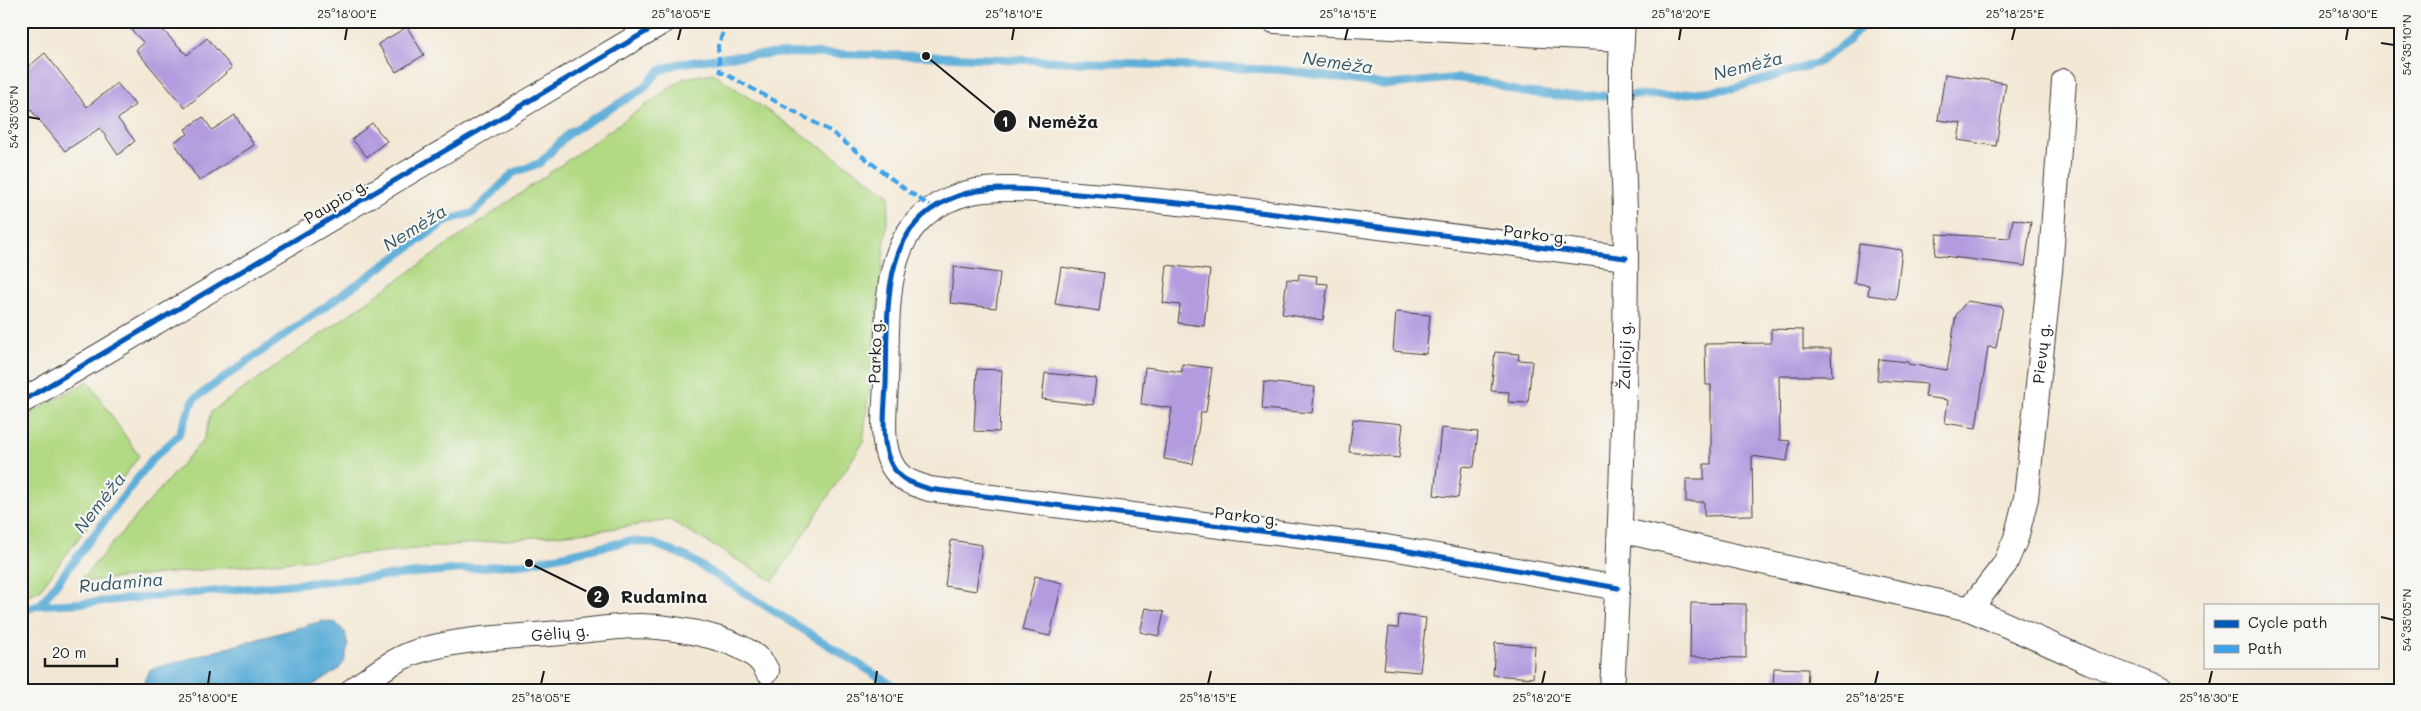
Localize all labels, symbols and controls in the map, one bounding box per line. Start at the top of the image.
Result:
text: 25°18'00"E [317,5,377,21]
text: 25°18'05"E [651,5,711,21]
text: 25°18'10"E [985,5,1043,21]
text: 25°18'15"E [1319,5,1377,21]
text: 25°18'20"E [1652,5,1711,21]
text: 25°18'25"E [1986,5,2044,21]
text: 25°18'30"E [2318,5,2378,21]
text: 54°35'10"N [2398,14,2414,76]
water label: Nemėža [1301,45,1375,79]
water label: Nemėža [1710,45,1785,85]
text: 54°35'05"N [5,86,21,148]
callout: Nemėža [992,105,1108,138]
text: Nemėža [1028,109,1098,133]
text: 1 [1002,111,1008,131]
street label: Paupio g. [300,173,372,228]
water label: Nemėža [378,198,451,256]
street label: Parko g. [1503,219,1570,248]
street label: Parko g. [863,318,886,384]
street label: Žalioji g. [1613,321,1635,390]
street label: Pievų g. [2027,322,2054,385]
water label: Nemėža [68,467,131,538]
street label: Parko g. [1214,501,1281,530]
water label: Rudamina [77,566,164,598]
callout: Rudamina [585,580,717,613]
text: Rudamina [621,584,707,608]
text: 2 [594,586,602,606]
text: 54°35'05"N [2398,589,2414,651]
legend [2204,604,2378,668]
text: Cycle path [2248,612,2327,632]
street label: Gėlių g. [530,619,591,645]
scale bar [45,636,118,668]
text: Path [2248,638,2282,658]
text: 20 m [52,642,86,662]
text: 25°18'00"E [178,689,238,705]
text: 25°18'05"E [511,689,571,705]
text: 25°18'10"E [846,689,904,705]
text: 25°18'15"E [1179,689,1237,705]
text: 25°18'20"E [1513,689,1572,705]
text: 25°18'25"E [1846,689,1904,705]
text: 25°18'30"E [2179,689,2239,705]

